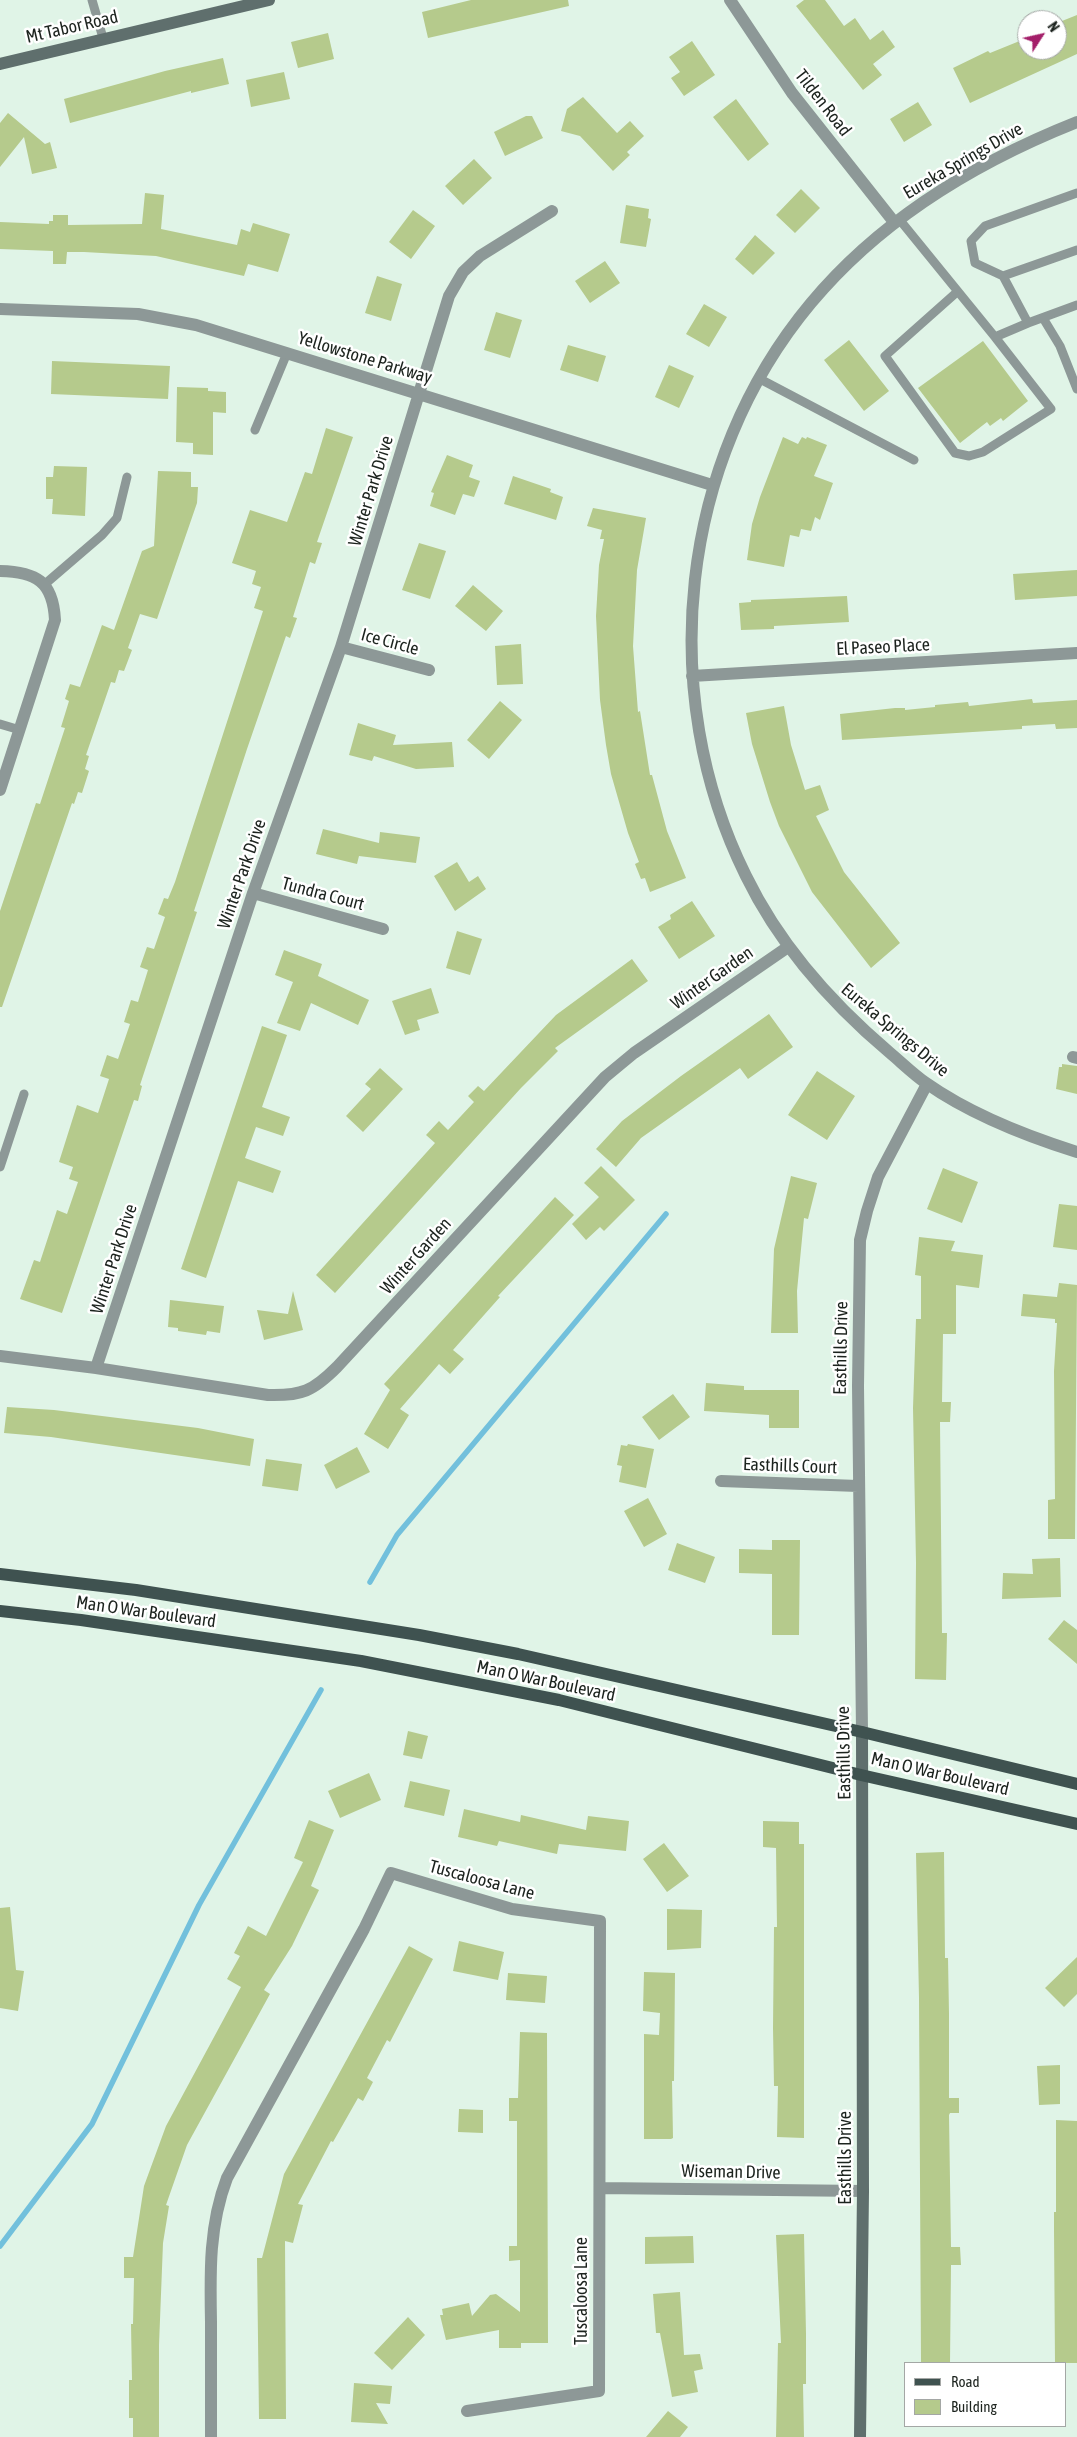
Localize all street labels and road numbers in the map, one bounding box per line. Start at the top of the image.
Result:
street label: Mt Tabor Road [24,6,120,48]
street label: Tilden Road [790,65,856,141]
street label: Eureka Springs Drive [899,118,1027,204]
street label: Yellowstone Parkway [295,327,435,389]
street label: Winter Park Drive [344,433,398,549]
street label: Ice Circle [359,624,421,660]
street label: El Paseo Place [836,634,930,660]
street label: Winter Park Drive [213,816,271,932]
street label: Tundra Court [279,873,367,915]
street label: Winter Garden [667,942,757,1014]
street label: Eureka Springs Drive [837,979,953,1081]
street label: Winter Park Drive [86,1201,142,1317]
street label: Winter Garden [376,1213,456,1299]
street label: Easthills Drive [829,1301,853,1395]
street label: Easthills Court [742,1454,838,1478]
street label: Man O War Boulevard [75,1591,217,1633]
street label: Man O War Boulevard [475,1656,617,1706]
street label: Easthills Drive [832,1706,856,1800]
street label: Man O War Boulevard [869,1748,1011,1800]
street label: Tuscaloosa Lane [427,1856,537,1904]
street label: Easthills Drive [834,2111,856,2205]
street label: Wiseman Drive [681,2160,781,2184]
street label: Tuscaloosa Lane [570,2237,592,2345]

